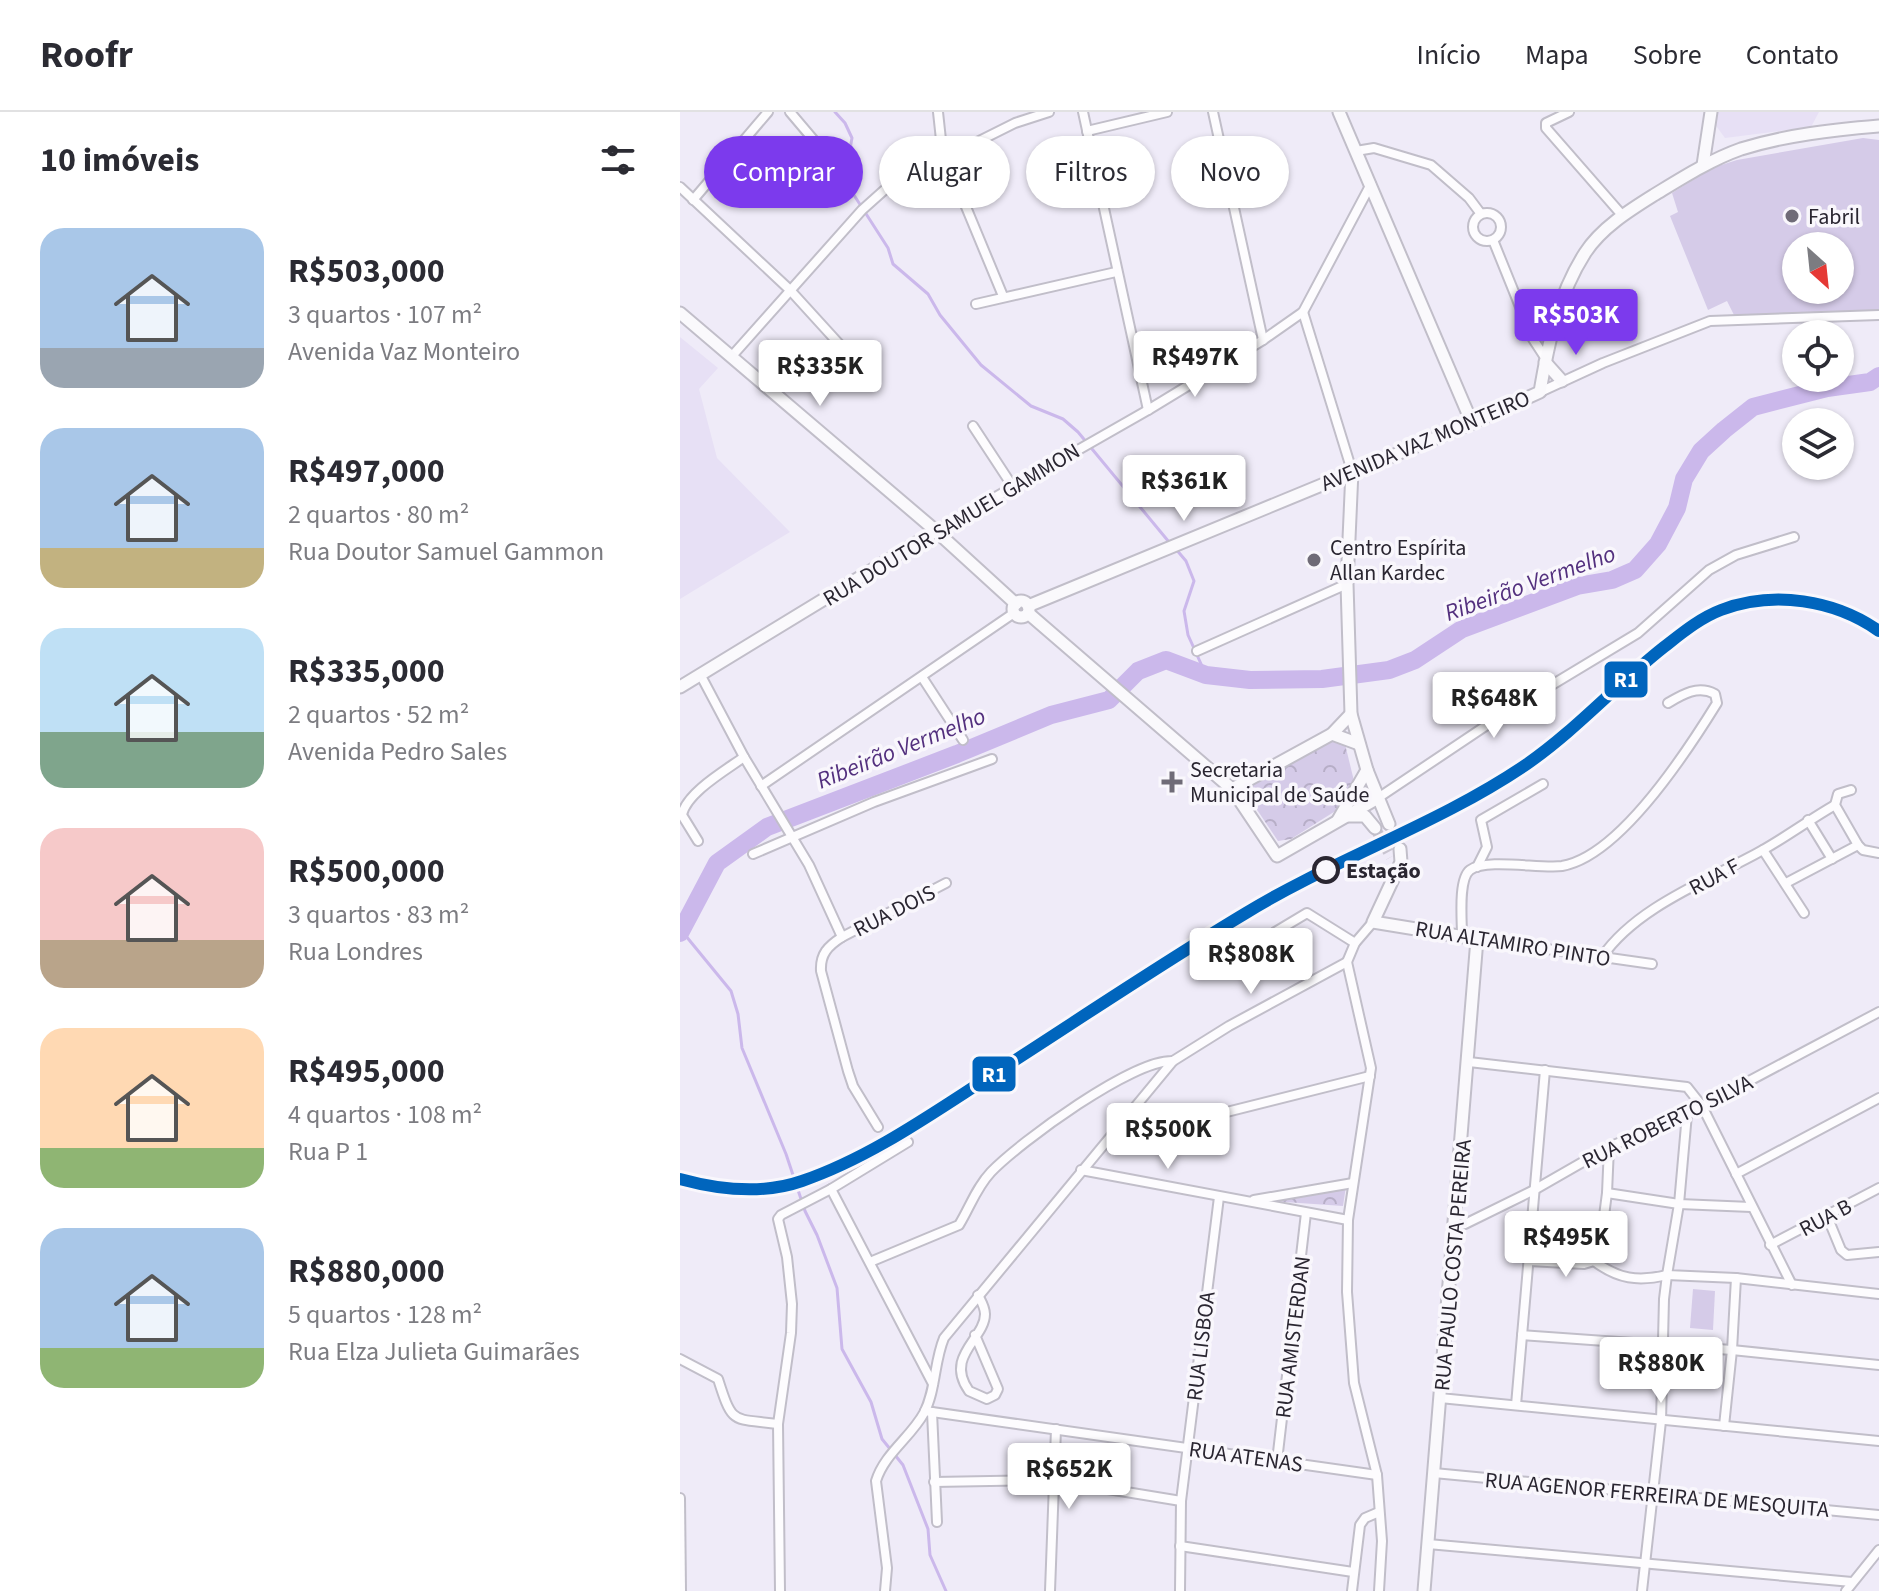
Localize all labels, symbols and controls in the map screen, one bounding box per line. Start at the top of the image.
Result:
text: Roofr [40,28,133,82]
text: Início [1417,35,1481,75]
text: Mapa [1525,35,1589,75]
text: Sobre [1633,35,1702,75]
text: Contato [1746,35,1839,75]
text: 10 imóveis [40,136,199,185]
chip: Comprar [704,136,863,208]
chip: Alugar [879,136,1010,208]
chip: Filtros [1026,136,1155,208]
chip: Novo [1171,136,1289,208]
icon: filters [596,138,640,182]
place label: Fabril [1808,201,1860,233]
marker: Fabril [1783,207,1801,225]
north arrow [1782,232,1854,304]
map controls [1782,232,1854,480]
text: R$503,000 [288,247,445,296]
icon: home [104,260,200,356]
pin: R$503K [1511,289,1641,357]
text: 3 quartos · 107 m² [288,296,482,333]
text: R$503K [1533,296,1619,333]
button: locate [1782,320,1854,392]
pin: R$497K [1130,331,1260,399]
text: Avenida Vaz Monteiro [288,333,520,370]
text: R$497K [1152,338,1238,375]
pin: R$335K [755,340,885,408]
text: R$335K [777,347,863,384]
street label: AVENIDA VAZ MONTEIRO [1316,382,1535,499]
button: layers [1782,408,1854,480]
street label: RUA DOUTOR SAMUEL GAMMON [817,435,1086,614]
text: R$497,000 [288,447,445,496]
pin: R$361K [1119,455,1249,523]
icon: home [104,460,200,556]
text: R$361K [1141,462,1227,499]
text: 2 quartos · 80 m² [288,496,469,533]
place label: Centro Espírita Allan Kardec [1330,532,1466,589]
text: Rua Doutor Samuel Gammon [288,533,604,570]
water label: Ribeirão Vermelho [1440,536,1621,631]
marker: Centro Espírita Allan Kardec [1305,551,1323,569]
text: R$335,000 [288,647,445,696]
icon: home [104,660,200,756]
line badge: R1 [1603,660,1649,699]
text: R1 [1613,664,1639,696]
pin: R$648K [1429,672,1559,740]
text: R$648K [1451,679,1537,716]
text: 2 quartos · 52 m² [288,696,469,733]
water label: Ribeirão Vermelho [811,699,991,798]
text: Avenida Pedro Sales [288,733,507,770]
place label: Secretaria Municipal de Saúde [1190,754,1369,811]
marker: Secretaria Municipal de Saúde [1161,771,1183,793]
text: R$500,000 [288,847,445,896]
street label: RUA F [1683,850,1746,904]
place label: Estação [1346,855,1421,887]
marker: Estação [1313,857,1339,883]
icon: home [104,860,200,956]
street label: RUA DOIS [848,877,941,945]
text: 3 quartos · 83 m² [288,896,469,933]
street label: RUA ALTAMIRO PINTO [1413,913,1613,975]
pin: R$808K [1186,928,1316,996]
text: Rua Londres [288,933,423,970]
text: R$808K [1208,935,1294,972]
text: R$495,000 [288,1047,445,1096]
line badge: R1 [971,1055,1017,1093]
text: R1 [981,1059,1007,1091]
icon: home [104,1060,200,1156]
street label: RUA ROBERTO SILVA [1577,1067,1758,1177]
text: 4 quartos · 108 m² [288,1096,482,1133]
pin: R$500K [1103,1103,1233,1171]
text: R$500K [1125,1110,1211,1147]
text: Rua P 1 [288,1133,368,1170]
street label: RUA PAULO COSTA PEREIRA [1426,1138,1480,1392]
street label: RUA B [1793,1191,1858,1245]
pin: R$495K [1501,1211,1631,1279]
text: R$495K [1523,1218,1609,1255]
text: R$880,000 [288,1247,445,1296]
street label: RUA AMISTERDAN [1267,1254,1319,1420]
icon: home [104,1260,200,1356]
street label: RUA LISBOA [1178,1289,1224,1403]
text: 5 quartos · 128 m² [288,1296,482,1333]
text: Rua Elza Julieta Guimarães [288,1333,580,1370]
pin: R$880K [1596,1337,1726,1405]
text: R$880K [1618,1344,1704,1381]
street label: RUA ATENAS [1187,1433,1305,1481]
pin: R$652K [1004,1443,1134,1511]
text: R$652K [1026,1450,1112,1487]
street label: RUA AGENOR FERREIRA DE MESQUITA [1484,1464,1830,1526]

